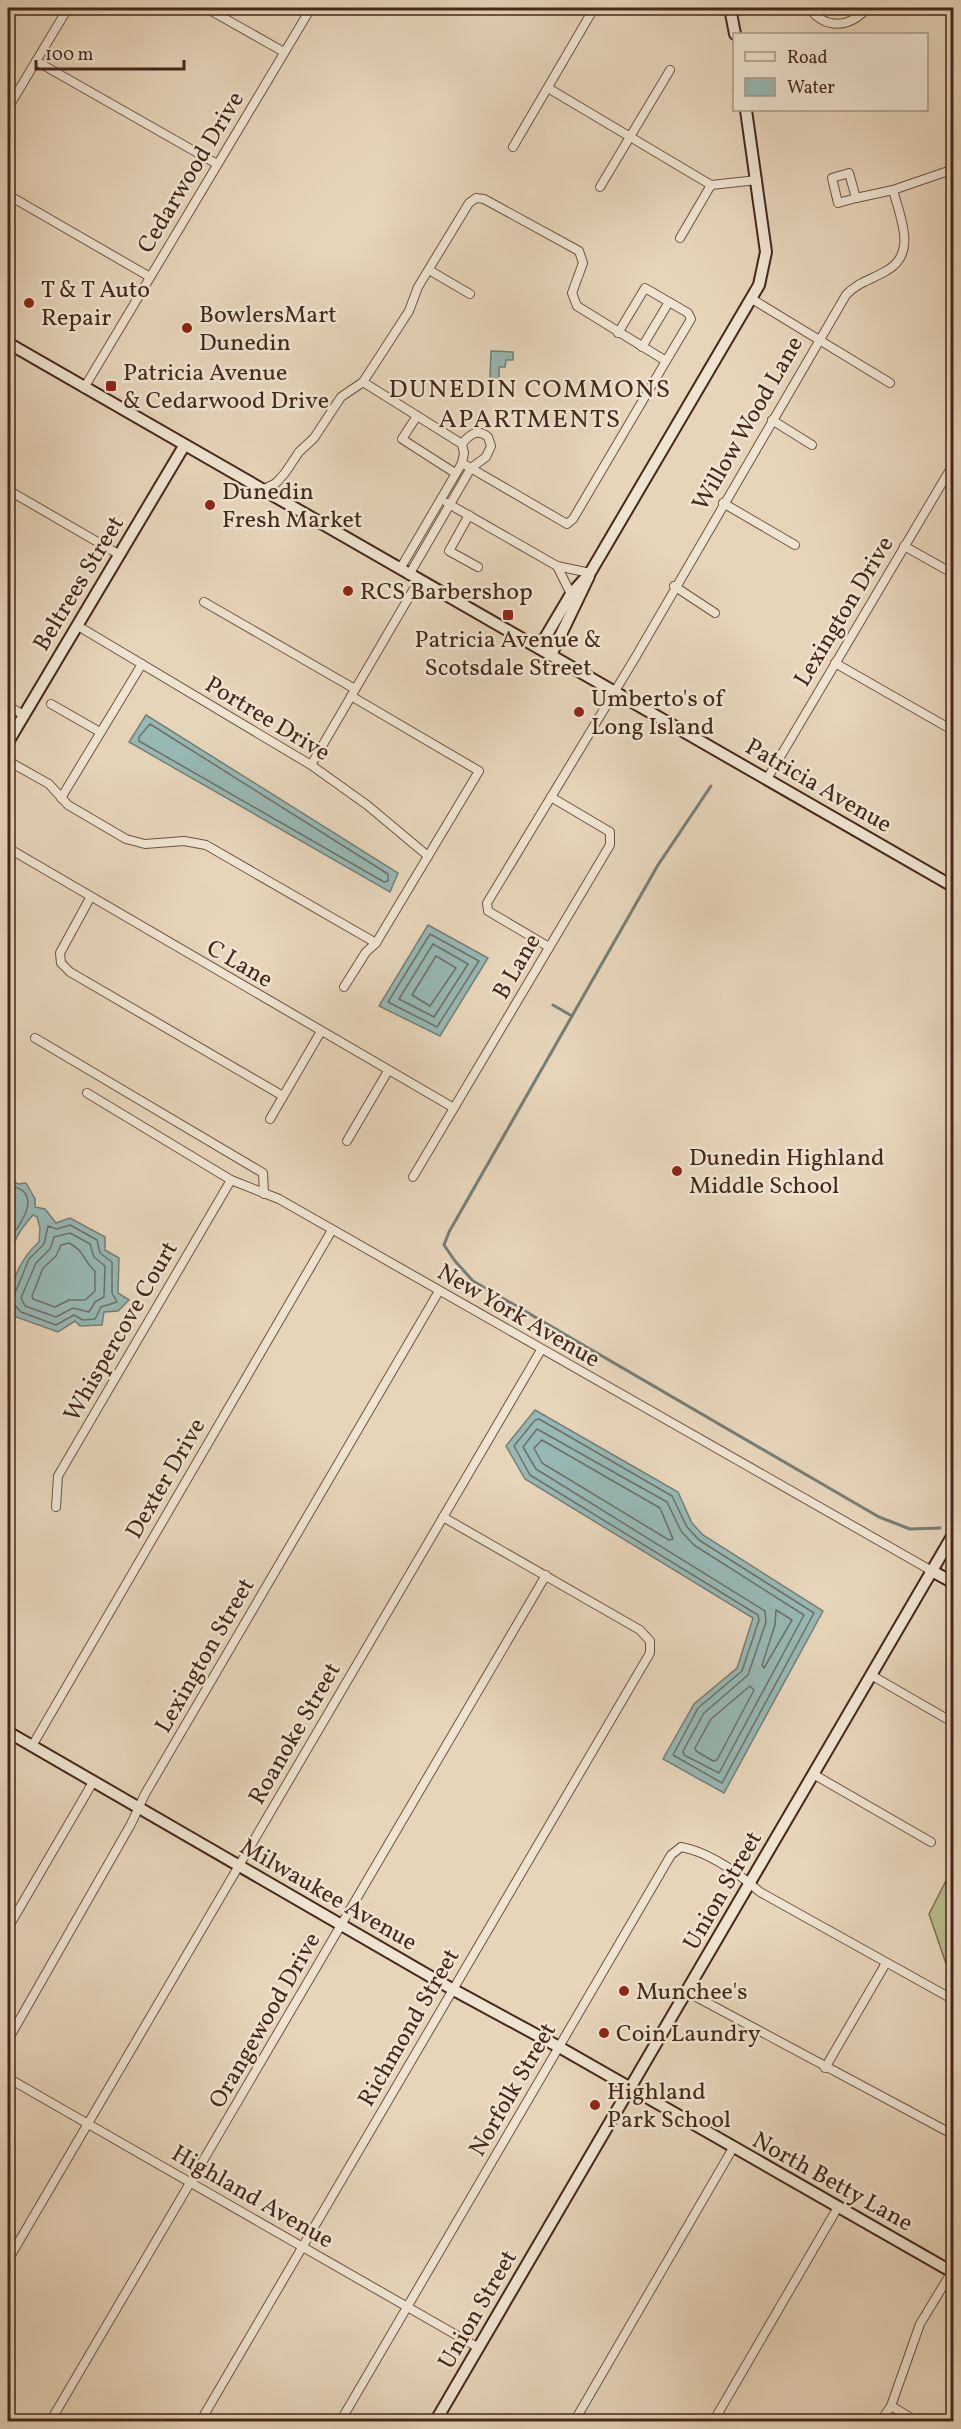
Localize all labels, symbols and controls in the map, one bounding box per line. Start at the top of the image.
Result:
scale bar [36,33,184,71]
legend [733,33,928,111]
text: 100 m [45,43,94,68]
text: Road [787,46,828,71]
text: Water [787,76,835,101]
street label: Cedarwood Drive [130,86,254,260]
place label: T & T Auto Repair [41,274,150,336]
marker: T & T Auto Repair [22,296,36,310]
place label: BowlersMart Dunedin [199,299,337,361]
marker: BowlersMart Dunedin [180,321,194,335]
street label: Willow Wood Lane [685,330,813,518]
place label: Patricia Avenue & Cedarwood Drive [123,357,329,419]
district label: DUNEDIN COMMONS APARTMENTS [388,372,672,438]
marker: Patricia Avenue & Cedarwood Drive [104,379,118,393]
place label: Dunedin Fresh Market [222,476,362,538]
marker: Dunedin Fresh Market [203,498,217,512]
street label: Beltrees Street [26,510,134,658]
street label: Lexington Drive [786,530,903,694]
place label: RCS Barbershop [360,576,533,610]
marker: RCS Barbershop [341,584,355,598]
marker: Patricia Avenue & Scotsdale Street [501,608,515,622]
place label: Patricia Avenue & Scotsdale Street [414,624,602,686]
street label: Portree Drive [198,669,336,771]
place label: Umberto's of Long Island [591,683,726,745]
marker: Umberto's of Long Island [572,705,586,719]
street label: Patricia Avenue [738,731,898,843]
street label: B Lane [485,928,550,1006]
street label: C Lane [200,932,278,997]
place label: Dunedin Highland Middle School [689,1142,885,1204]
marker: Dunedin Highland Middle School [670,1164,684,1178]
street label: Whispercove Court [56,1236,187,1428]
street label: New York Avenue [430,1256,606,1377]
street label: Dexter Drive [118,1412,215,1546]
street label: Lexington Street [147,1572,264,1740]
street label: Roanoke Street [241,1657,350,1811]
street label: Union Street [676,1825,772,1957]
street label: Milwaukee Avenue [233,1831,423,1960]
street label: Orangewood Drive [201,1927,330,2115]
street label: Richmond Street [351,1943,469,2113]
place label: Munchee's [636,1976,747,2010]
marker: Munchee's [617,1984,631,1998]
street label: Norfolk Street [462,2017,566,2163]
place label: Coin Laundry [616,2018,761,2052]
marker: Coin Laundry [597,2026,611,2040]
place label: Highland Park School [607,2076,731,2138]
marker: Highland Park School [588,2098,602,2112]
street label: North Betty Lane [745,2124,919,2241]
street label: Highland Avenue [165,2137,339,2258]
street label: Union Street [431,2244,527,2376]

